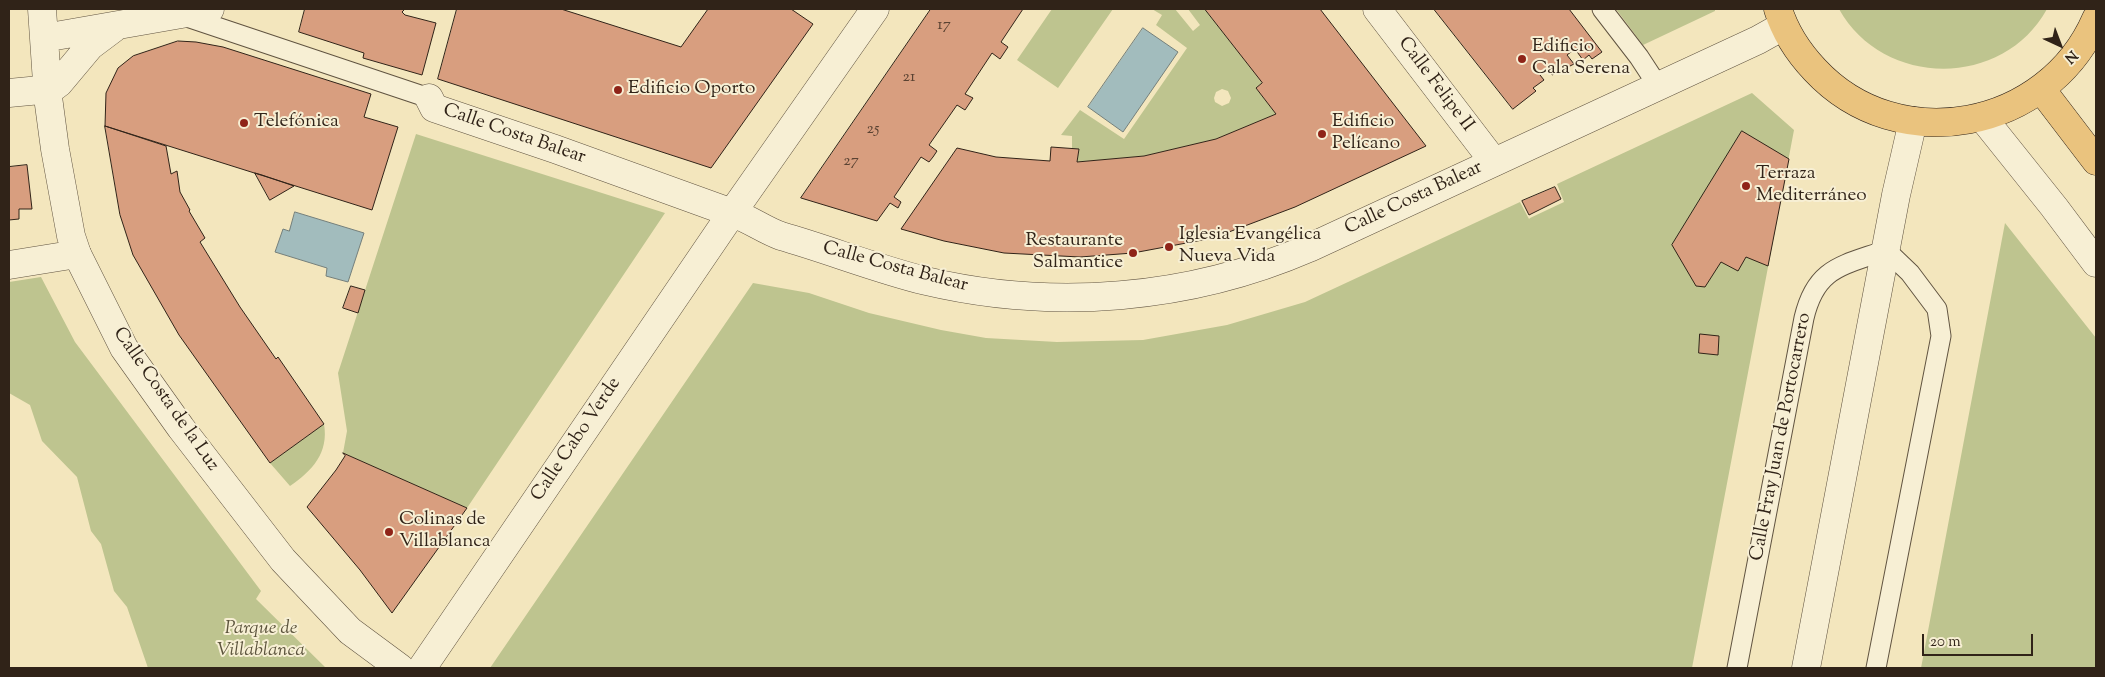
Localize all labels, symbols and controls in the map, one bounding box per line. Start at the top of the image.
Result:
house number: 17 [937,16,951,36]
north arrow [2035,20,2085,70]
street label: Calle Felipe II [1392,33,1478,137]
place label: Edificio Cala Serena [1532,37,1630,81]
text: N [2059,45,2081,67]
marker: Edificio Cala Serena [1516,53,1528,65]
house number: 21 [903,68,915,88]
place label: Edificio Oporto [628,79,755,101]
marker: Edificio Oporto [612,84,624,96]
street label: Calle Costa Balear [440,100,588,170]
place label: Telefónica [254,112,339,134]
place label: Edificio Pelícano [1332,112,1400,156]
marker: Telefónica [238,117,250,129]
house number: 25 [867,120,879,140]
marker: Edificio Pelícano [1316,128,1328,140]
house number: 27 [843,152,859,172]
street label: Calle Costa Balear [1341,157,1487,241]
place label: Terraza Mediterráneo [1756,164,1867,208]
marker: Terraza Mediterráneo [1740,180,1752,192]
place label: Iglesia Evangélica Nueva Vida [1179,225,1321,269]
place label: Restaurante Salmantice [1025,231,1123,275]
street label: Calle Costa Balear [820,238,970,298]
marker: Iglesia Evangélica Nueva Vida [1163,241,1175,253]
marker: Restaurante Salmantice [1127,247,1139,259]
street label: Calle Fray Juan de Portocarrero [1747,311,1817,563]
street label: Calle Costa de la Luz [107,324,223,476]
street label: Calle Cabo Verde [527,374,627,506]
place label: Colinas de Villablanca [399,510,491,554]
marker: Colinas de Villablanca [383,526,395,538]
park label: Parque de Villablanca [217,619,305,663]
scale bar [1925,624,2036,656]
text: 20 m [1930,632,1961,653]

